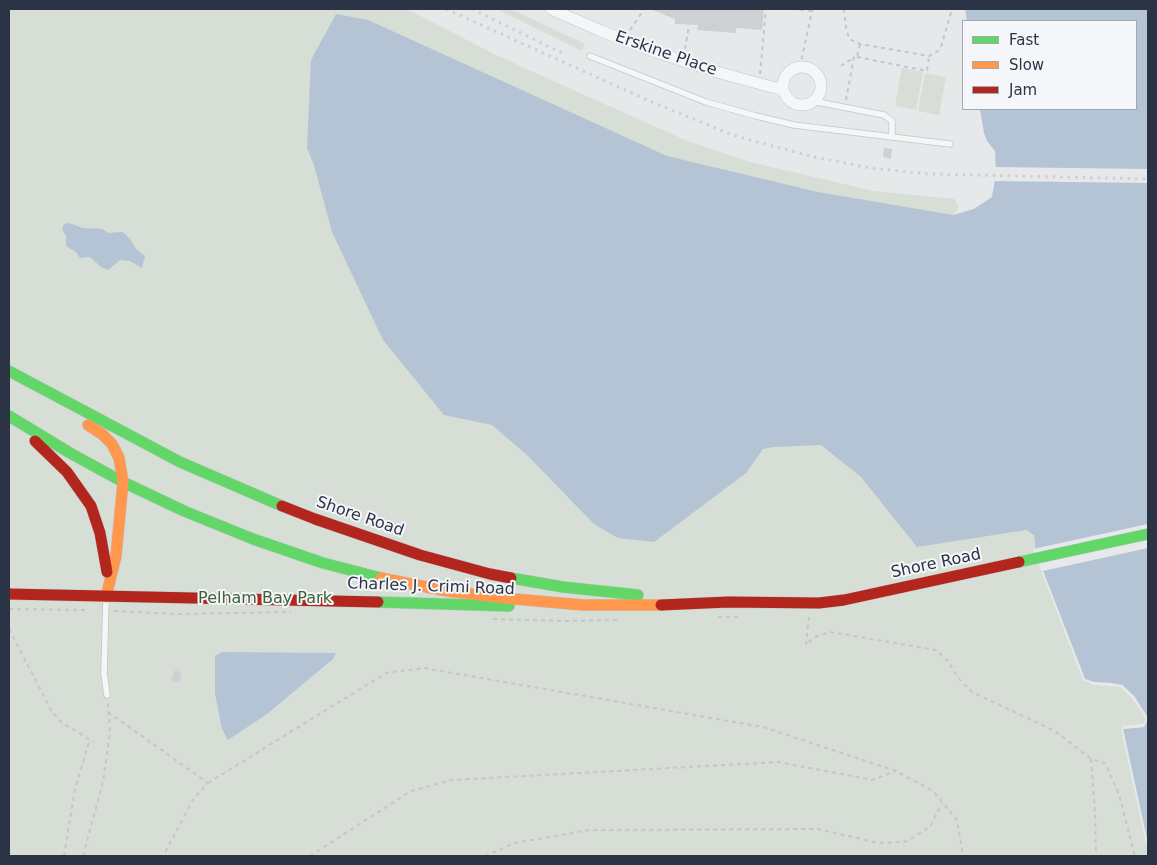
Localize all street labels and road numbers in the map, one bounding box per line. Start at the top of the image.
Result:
street label: Erskine Place [613,28,719,80]
street label: Shore Road [314,493,406,541]
street label: Shore Road [889,545,983,583]
street label: Charles J. Crimi Road [347,574,515,600]

